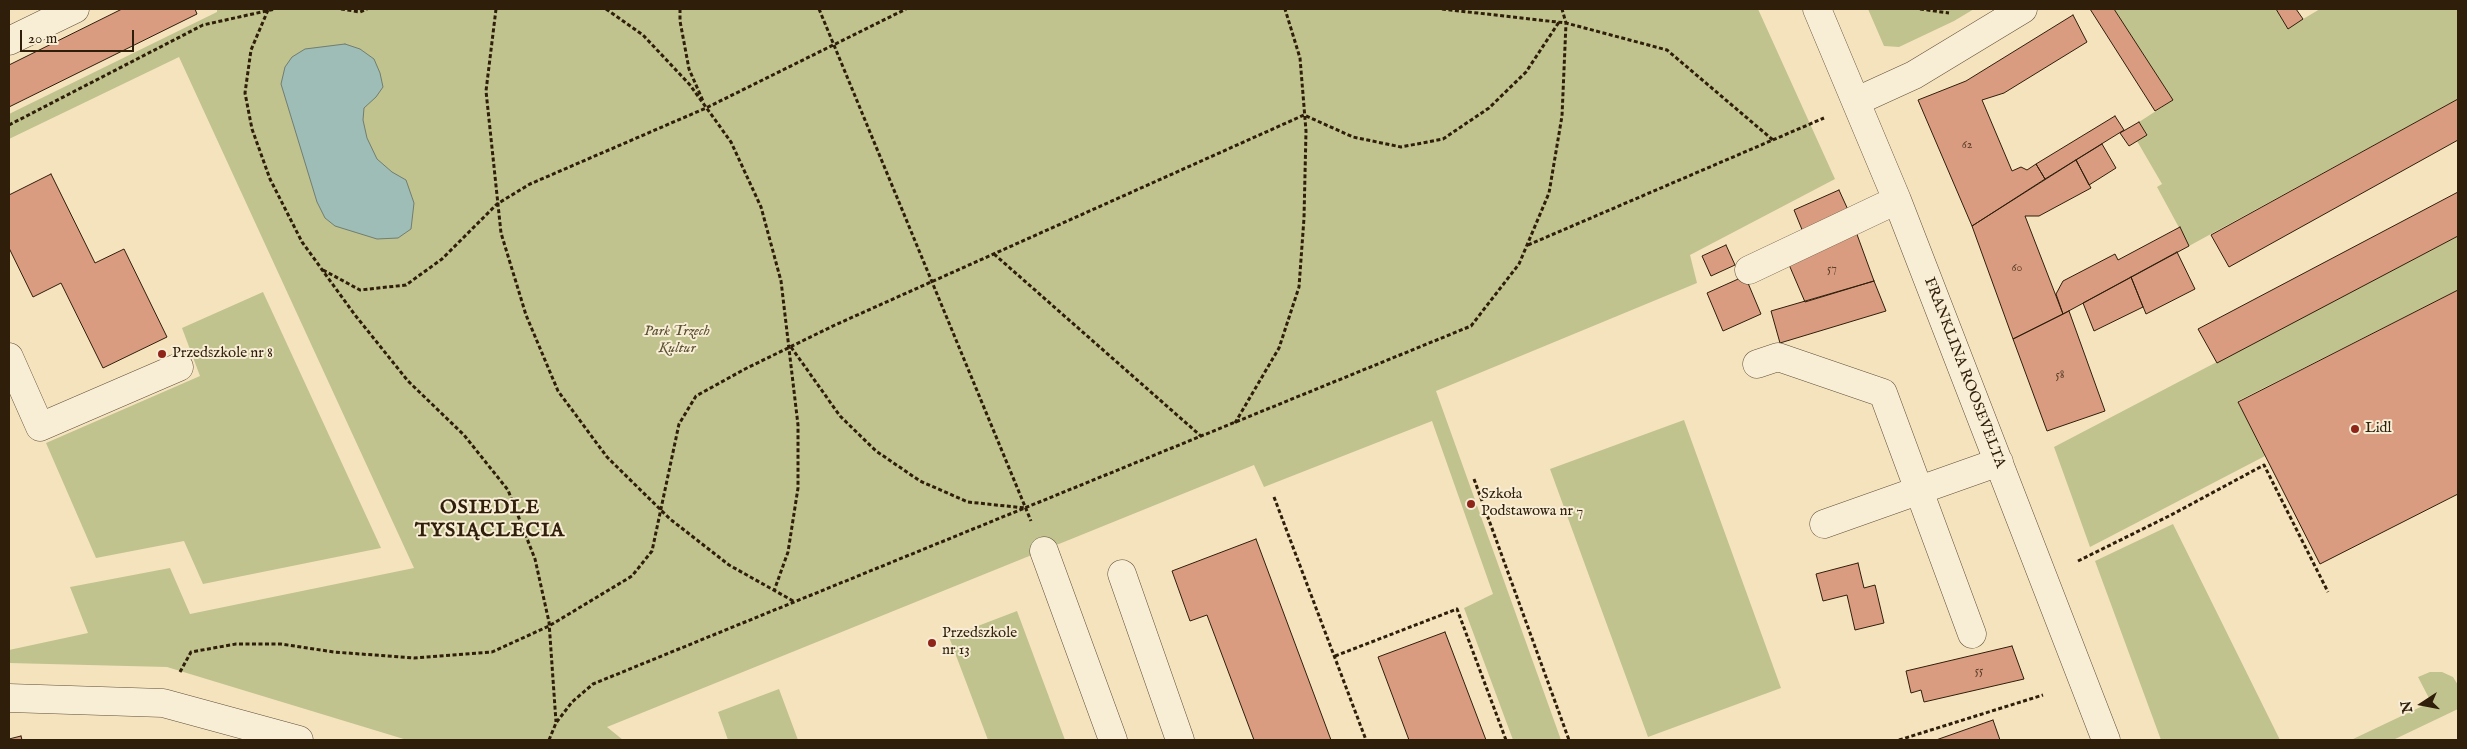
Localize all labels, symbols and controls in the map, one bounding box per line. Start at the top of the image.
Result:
scale bar [22,20,136,52]
text: 20 m [28,29,57,48]
house number: 62 [1962,139,1972,153]
house number: 60 [2012,262,2022,276]
house number: 57 [1827,263,1837,277]
street label: FRANKLINA ROOSEVELTA [1919,275,2009,471]
park label: Park Trzech Kultur [644,323,710,358]
place label: Przedszkole nr 8 [172,345,273,363]
marker: Przedszkole nr 8 [156,348,168,360]
house number: 58 [2055,369,2065,383]
place label: Lidl [2365,420,2392,438]
marker: Lidl [2349,423,2361,435]
place label: Szkoła Podstawowa nr 7 [1481,486,1583,521]
district label: OSIEDLE TYSIĄCLECIA [414,497,566,544]
marker: Szkoła Podstawowa nr 7 [1465,498,1477,510]
place label: Przedszkole nr 13 [942,625,1017,660]
marker: Przedszkole nr 13 [926,637,938,649]
house number: 55 [1975,665,1983,679]
north arrow [2397,679,2447,729]
text: N [2397,699,2417,715]

